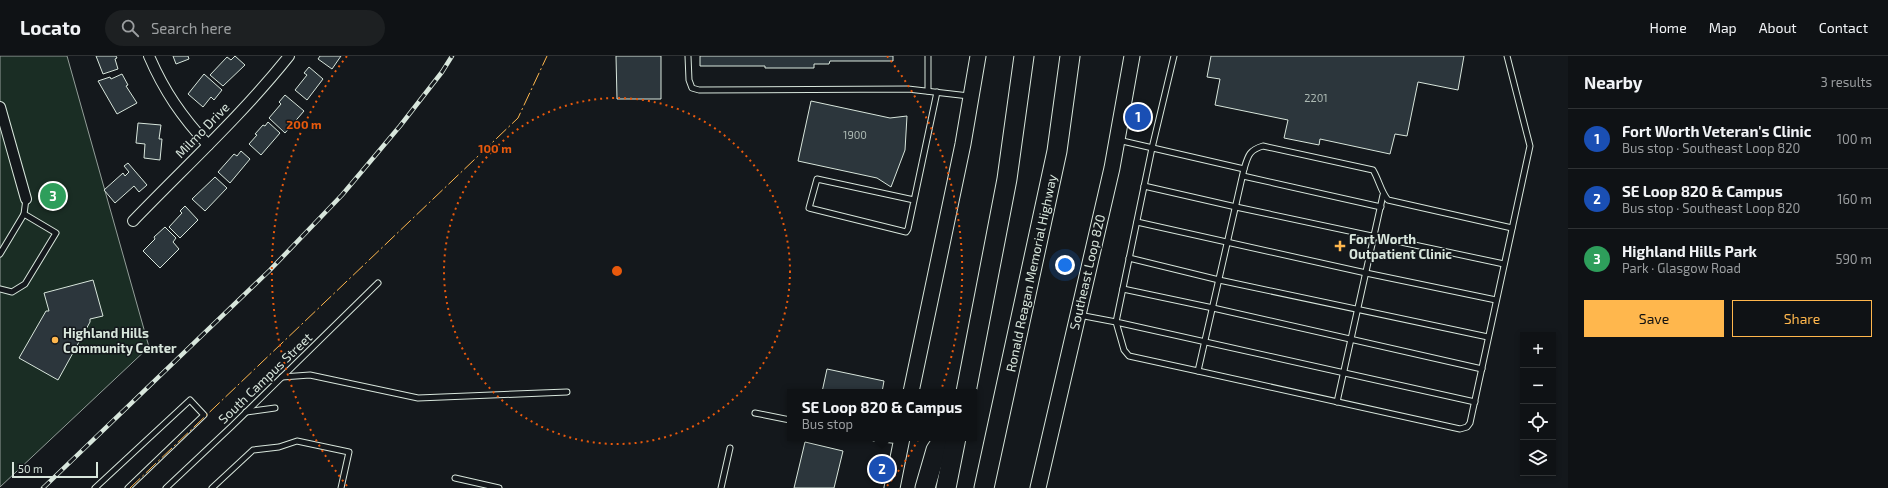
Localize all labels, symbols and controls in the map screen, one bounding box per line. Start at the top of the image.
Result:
search box [105,10,385,46]
text: Locato [20,16,81,39]
icon: search [119,17,141,39]
text: Search here [151,19,231,37]
text: Home [1650,19,1687,36]
text: Map [1709,19,1737,36]
text: About [1759,19,1797,36]
text: Contact [1819,19,1868,36]
text: Nearby [1584,72,1642,92]
text: 3 results [1821,74,1872,90]
house number: 2201 [1304,91,1328,104]
street label: Milmo Drive [172,99,232,161]
pin: 1 [1125,102,1151,132]
text: 200 m [286,117,322,131]
text: Fort Worth Veteran's Clinic [1622,122,1811,140]
house number: 1900 [843,128,867,141]
text: 1 [1594,131,1600,147]
text: 100 m [1837,131,1872,147]
text: Bus stop · Southeast Loop 820 [1622,140,1800,156]
text: 100 m [478,141,512,155]
street label: Ronald Reagan Memorial Highway [1002,173,1060,373]
pin: 3 [40,181,66,211]
text: SE Loop 820 & Campus [1622,182,1783,200]
text: 2 [1593,191,1601,207]
text: 160 m [1837,191,1872,207]
text: Bus stop · Southeast Loop 820 [1622,200,1800,216]
street label: Southeast Loop 820 [1066,213,1108,331]
place label: Fort Worth Outpatient Clinic [1349,231,1452,262]
marker: Fort Worth Outpatient Clinic [1334,240,1346,252]
text: Highland Hills Park [1622,242,1757,260]
text: 3 [1593,251,1601,267]
text: 590 m [1835,251,1872,267]
your location [1055,255,1075,275]
text: Park · Glasgow Road [1622,260,1741,276]
centre of rings [610,264,624,278]
button: Save [1584,300,1724,337]
button: Share [1732,300,1872,337]
place label: Highland Hills Community Center [63,325,177,356]
street label: South Campus Street [215,329,315,427]
map controls [1520,332,1556,476]
button: + [1520,332,1556,368]
marker: Highland Hills Community Center [50,335,60,345]
button: − [1520,368,1556,404]
popup [787,389,977,441]
text: SE Loop 820 & Campus [802,398,962,416]
button: locate [1520,404,1556,440]
text: Bus stop [802,416,853,432]
button: layers [1520,440,1556,476]
pin: 2 [869,454,895,484]
scale bar [12,460,98,479]
text: 50 m [18,462,43,475]

